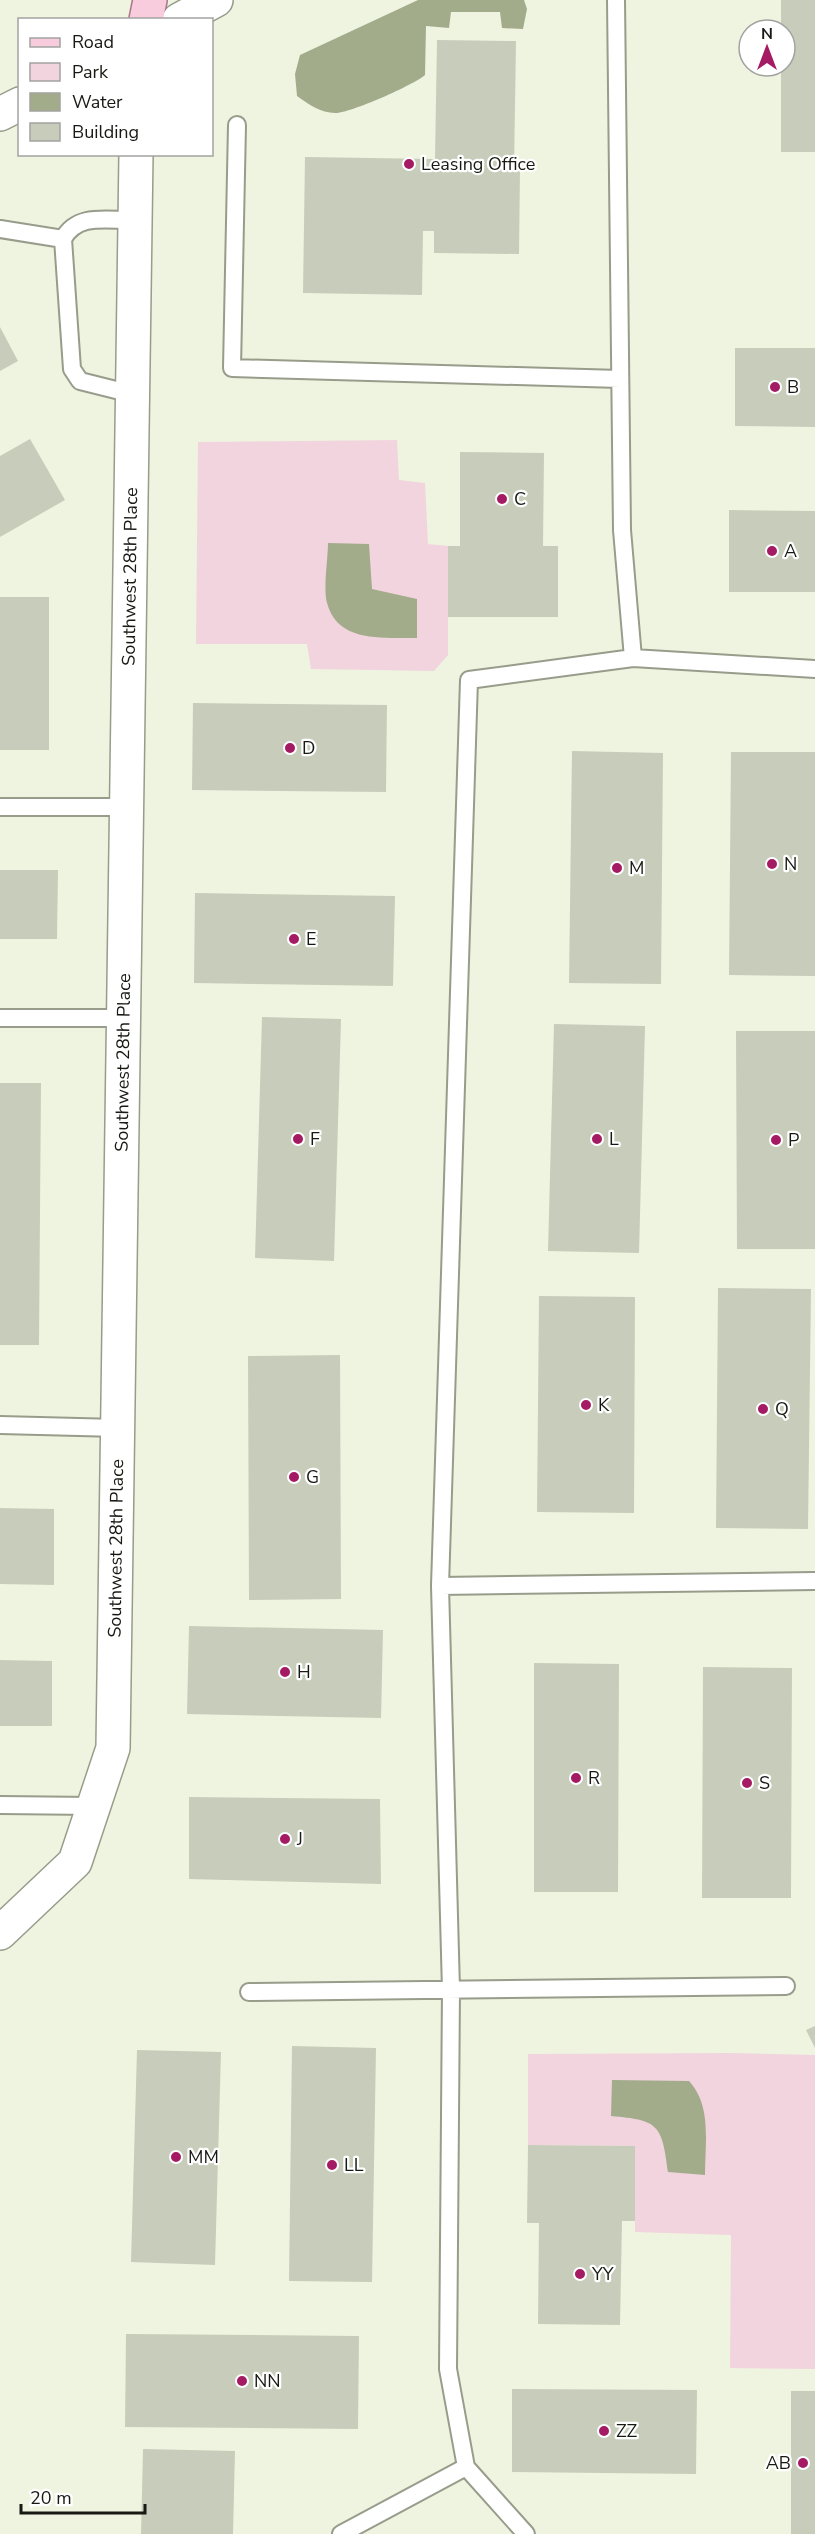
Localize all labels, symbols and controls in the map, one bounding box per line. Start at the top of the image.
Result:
legend [18,18,213,156]
north arrow [737,18,797,78]
text: N [761,23,773,45]
text: Road [72,30,114,54]
text: Park [72,60,109,84]
text: Water [72,90,123,114]
text: Building [72,120,139,144]
place label: Leasing Office [421,152,535,176]
marker: Leasing Office [402,157,416,171]
place label: B [787,375,799,399]
marker: B [768,380,782,394]
street label: Southwest 28th Place [117,487,143,666]
place label: C [514,487,526,511]
marker: C [495,492,509,506]
place label: A [784,539,797,563]
marker: A [765,544,779,558]
place label: D [302,736,315,760]
marker: D [283,741,297,755]
place label: N [784,852,797,876]
place label: M [629,856,644,880]
marker: N [765,857,779,871]
marker: M [610,861,624,875]
place label: E [306,927,317,951]
marker: E [287,932,301,946]
street label: Southwest 28th Place [110,973,136,1152]
place label: F [310,1127,320,1151]
place label: L [609,1127,619,1151]
place label: P [788,1128,799,1152]
marker: F [291,1132,305,1146]
marker: L [590,1132,604,1146]
marker: P [769,1133,783,1147]
place label: K [598,1393,610,1417]
place label: Q [775,1397,789,1421]
marker: K [579,1398,593,1412]
marker: Q [756,1402,770,1416]
street label: Southwest 28th Place [103,1459,129,1638]
place label: G [306,1465,319,1489]
marker: G [287,1470,301,1484]
place label: H [297,1660,311,1684]
marker: H [278,1665,292,1679]
place label: R [588,1766,600,1790]
marker: R [569,1771,583,1785]
place label: S [759,1771,770,1795]
marker: S [740,1776,754,1790]
place label: J [296,1827,303,1851]
marker: J [278,1832,292,1846]
place label: MM [188,2145,219,2169]
marker: MM [169,2150,183,2164]
place label: LL [344,2153,364,2177]
marker: LL [325,2158,339,2172]
place label: YY [591,2262,614,2286]
marker: YY [573,2267,587,2281]
place label: NN [254,2369,281,2393]
marker: NN [235,2374,249,2388]
place label: ZZ [616,2419,638,2443]
marker: ZZ [597,2424,611,2438]
place label: AB [766,2451,791,2475]
marker: AB [796,2456,810,2470]
scale bar [21,2477,146,2515]
text: 20 m [30,2486,72,2510]

